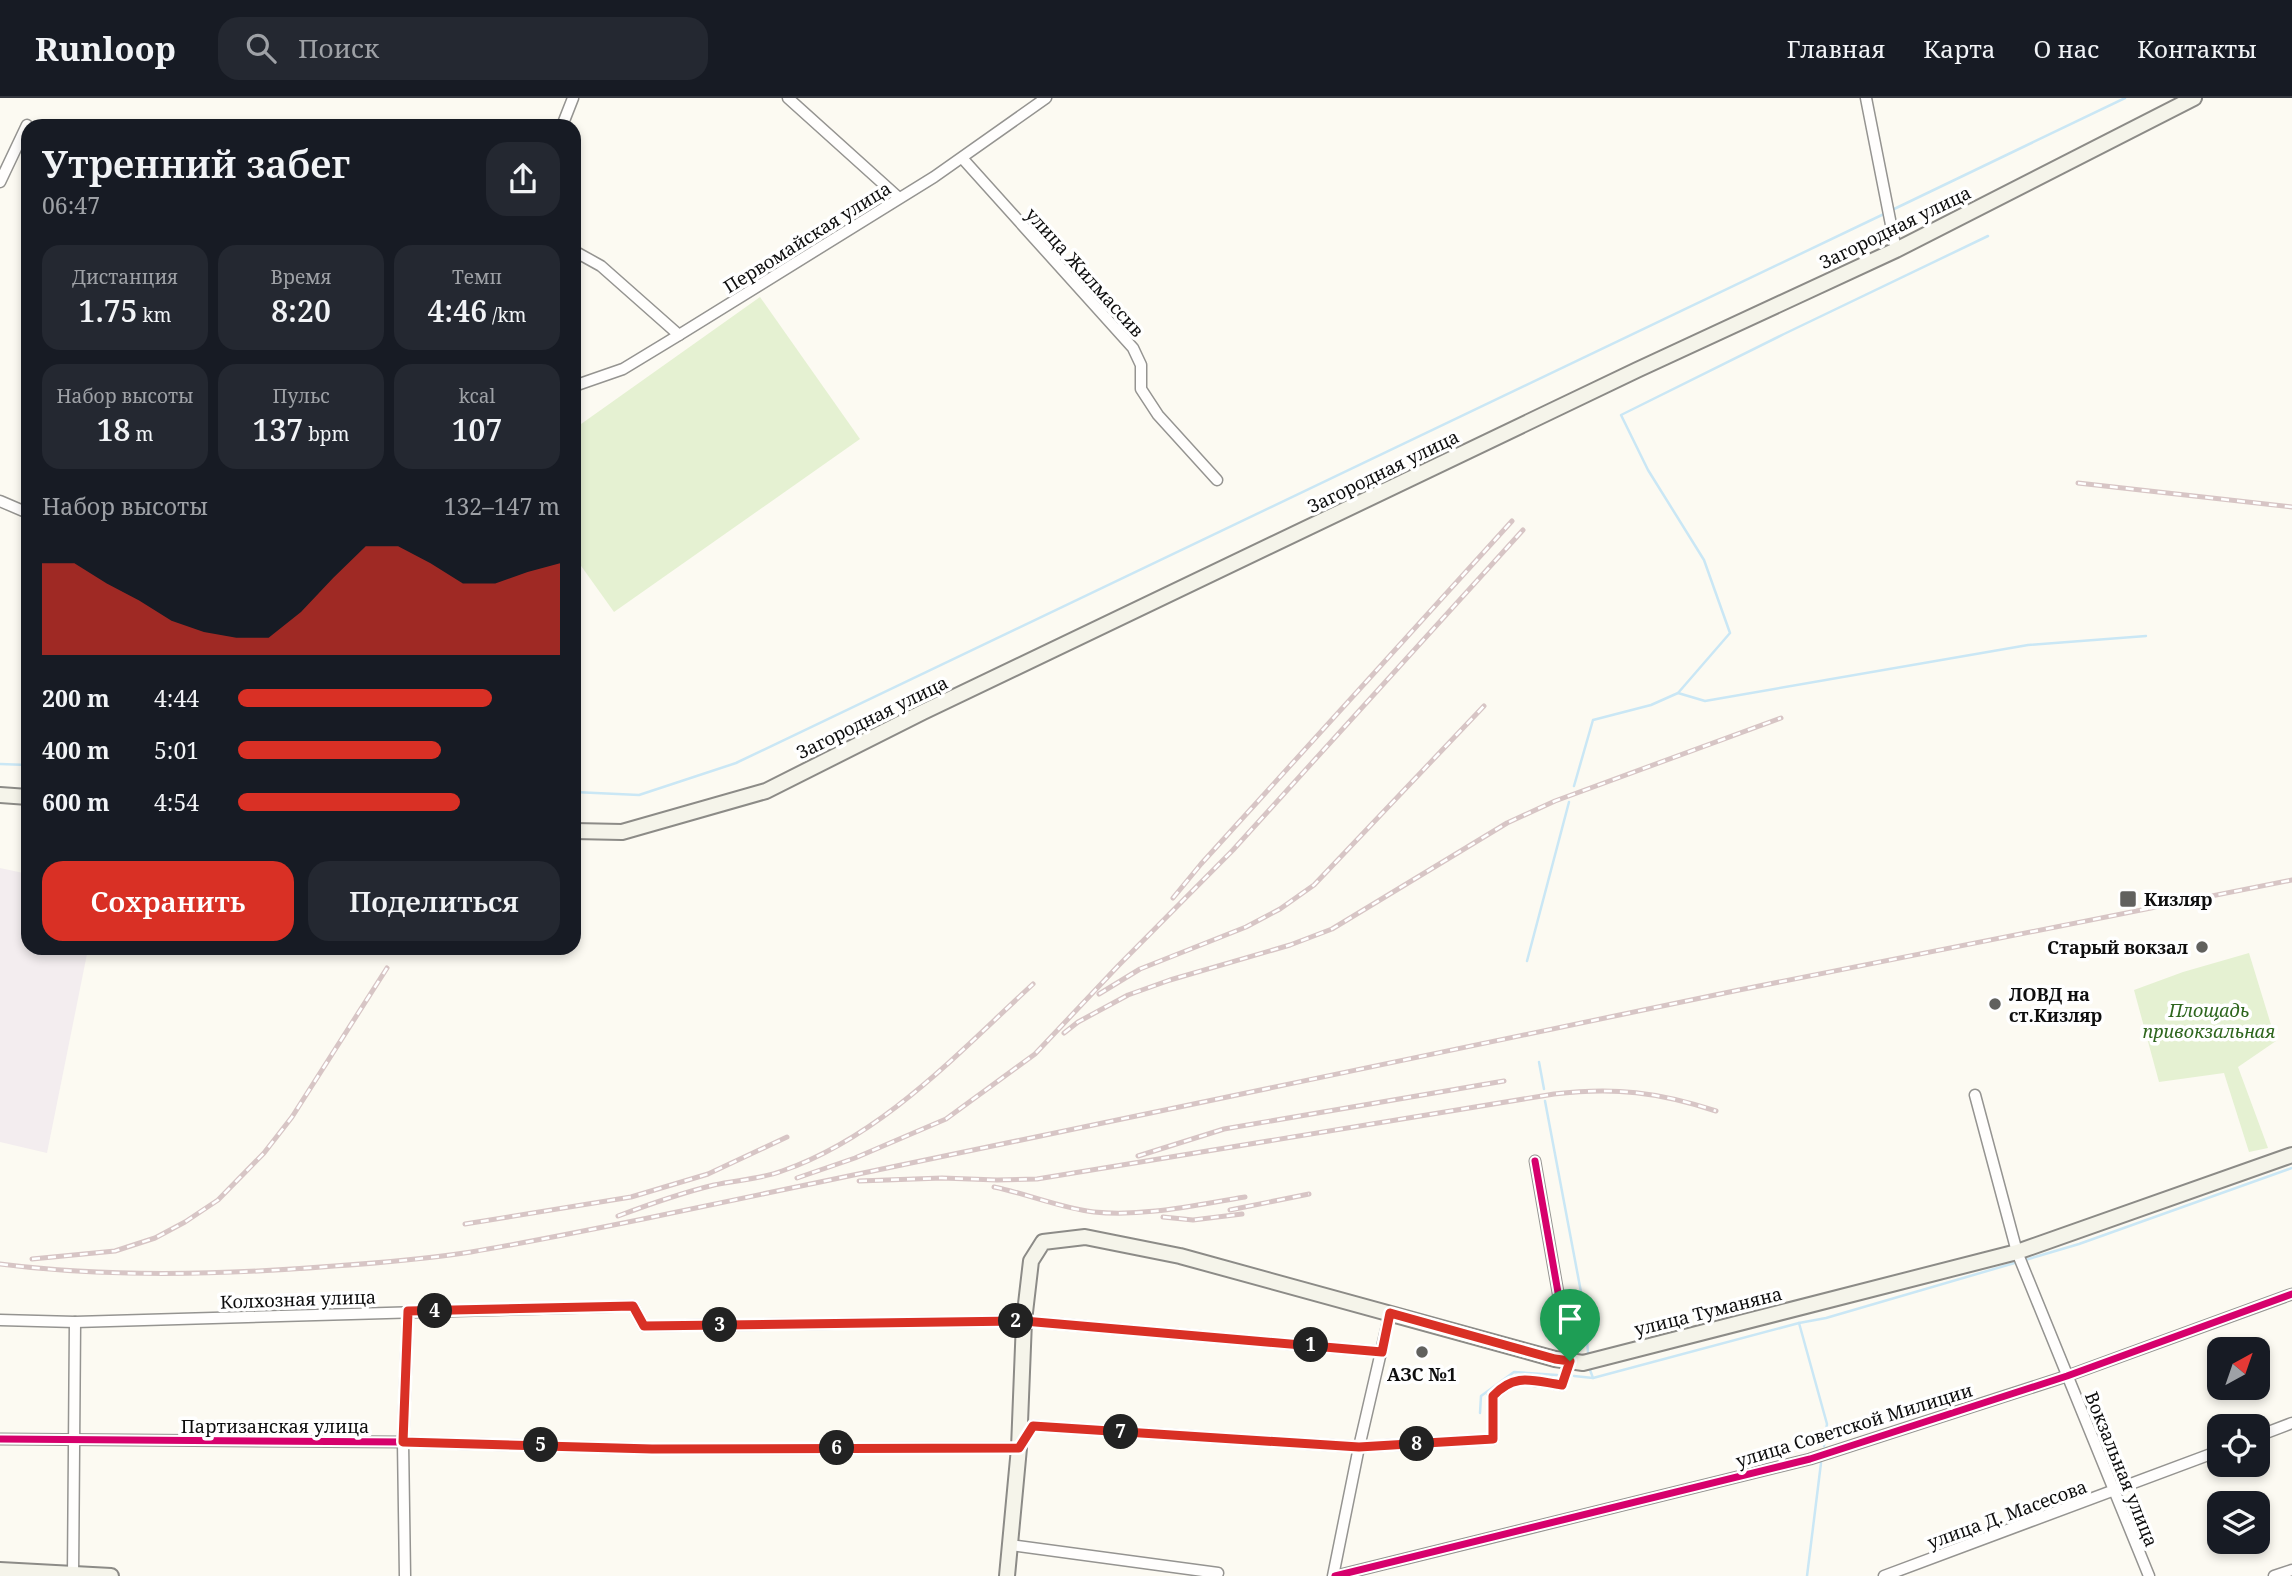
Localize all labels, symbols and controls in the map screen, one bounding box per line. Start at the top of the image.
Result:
search box [218,17,708,80]
text: Runloop [35,26,176,71]
icon: search [242,29,280,67]
text: Поиск [298,30,379,66]
text: Главная [1787,32,1885,65]
text: Карта [1923,32,1996,65]
text: О нас [2034,32,2099,65]
text: Контакты [2137,32,2257,65]
text: Утренний забег [42,137,350,189]
button: share [486,142,560,216]
street label: Первомайская улица [719,176,895,298]
street label: Загородная улица [1815,180,1975,274]
text: 06:47 [42,189,100,221]
street label: улица Жилмассив [1021,202,1149,342]
text: Дистанция [72,264,178,290]
text: Время [270,264,332,290]
text: Темп [452,264,502,290]
text: 1.75 [79,290,137,331]
text: 8:20 [271,290,331,331]
text: 4:46 [427,290,487,331]
text: km [137,302,172,328]
text: /km [487,302,527,328]
text: Набор высоты [56,383,194,409]
text: Пульс [273,383,329,409]
text: kcal [459,383,495,409]
text: 18 [97,409,130,450]
text: 137 [253,409,303,450]
text: 107 [452,409,502,450]
text: m [130,421,153,447]
text: bpm [303,421,349,447]
street label: Загородная улица [1303,424,1463,518]
text: Набор высоты [42,490,208,522]
text: 132–147 m [444,490,560,522]
street label: Загородная улица [792,670,952,764]
text: 200 m [42,682,110,714]
text: 4:44 [154,682,199,714]
text: 400 m [42,734,110,766]
text: 5:01 [154,734,199,766]
text: 600 m [42,786,110,818]
text: 4:54 [154,786,199,818]
button: Сохранить [42,861,294,941]
button: Поделиться [308,861,560,941]
place label: Кизляр [2144,887,2212,911]
marker: Кизляр [2118,889,2138,909]
place label: Старый вокзал [2047,935,2188,959]
marker: Старый вокзал [2194,939,2210,955]
place label: ЛОВД на ст.Кизляр [2009,982,2102,1027]
marker: ЛОВД на ст.Кизляр [1987,996,2003,1012]
park label: Площадь привокзальная [2143,998,2275,1043]
street label: улица Туманяна [1632,1281,1784,1341]
street label: Колхозная улица [219,1284,377,1314]
pin [1540,1289,1600,1361]
pin: 4 [418,1294,452,1328]
text: 4 [429,1297,440,1323]
icon: arrive [1551,1300,1589,1338]
pin: 2 [998,1304,1034,1338]
text: 2 [1010,1307,1021,1333]
pin: 3 [702,1308,738,1342]
text: 3 [714,1311,725,1337]
pin: 1 [1294,1328,1328,1362]
text: 1 [1305,1331,1316,1357]
north arrow [2207,1337,2270,1400]
map controls [2207,1337,2270,1554]
marker: АЗС №1 [1414,1344,1430,1360]
place label: АЗС №1 [1387,1362,1457,1386]
street label: улица Советской Милиции [1733,1378,1975,1472]
street label: Вокзальная улица [2080,1388,2164,1550]
street label: Партизанская улица [181,1414,369,1438]
pin: 7 [1104,1414,1138,1450]
button: locate [2207,1414,2270,1477]
text: 7 [1115,1418,1126,1444]
pin: 8 [1400,1426,1434,1462]
pin: 5 [524,1428,558,1462]
pin: 6 [820,1430,854,1466]
text: 8 [1411,1430,1422,1456]
text: 5 [535,1431,546,1457]
text: 6 [831,1434,842,1460]
street label: улица Д. Масесова [1924,1474,2090,1554]
button: layers [2207,1491,2270,1554]

